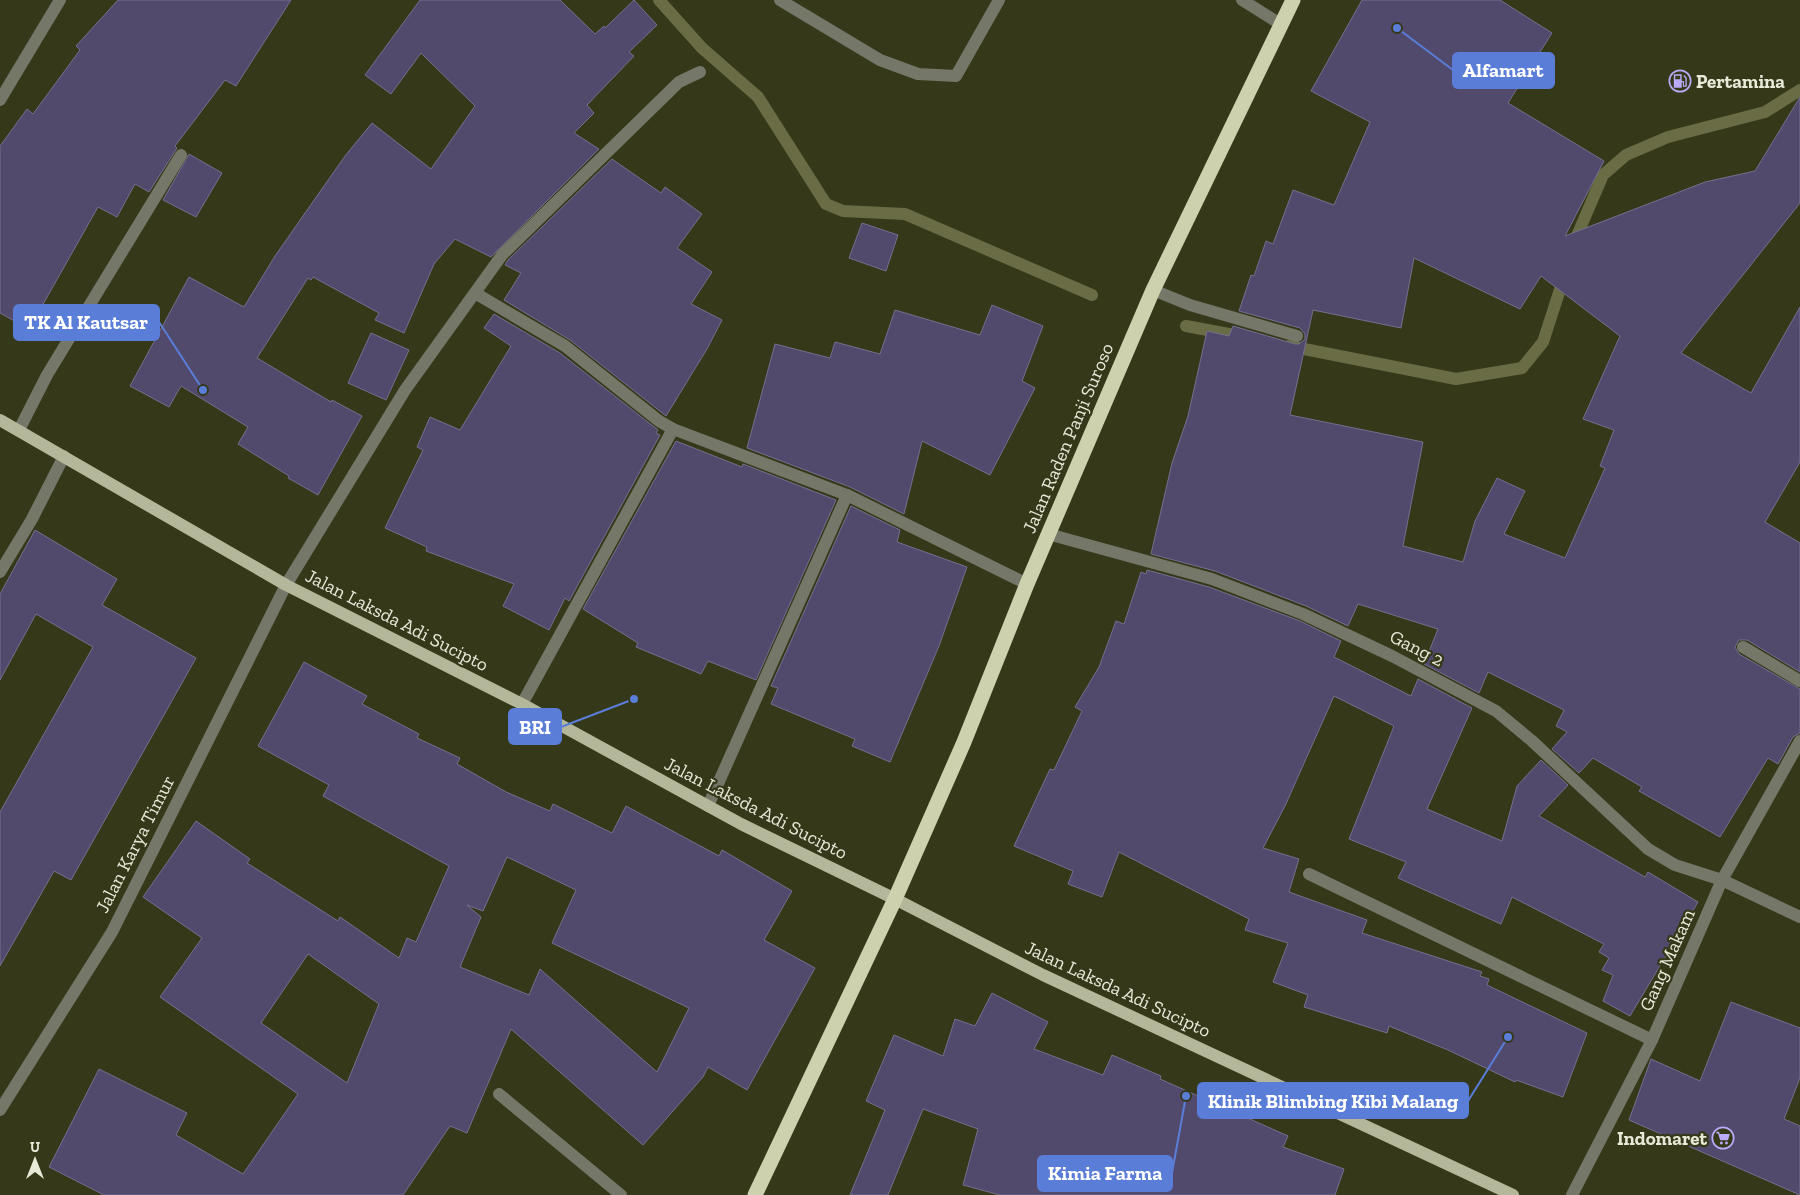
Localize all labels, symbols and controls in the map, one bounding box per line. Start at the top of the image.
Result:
callout: Alfamart [1453,53,1554,88]
text: Alfamart [1463,58,1544,82]
fuel station icon: Pertamina [1668,69,1692,93]
place label: Pertamina [1696,70,1785,93]
callout: TK Al Kautsar [14,305,159,340]
text: TK Al Kautsar [24,310,148,334]
street label: Jalan Raden Panji Suroso [1018,339,1119,536]
street label: Jalan Laksda Adi Sucipto [302,564,492,676]
street label: Gang 2 [1386,625,1448,671]
callout: BRI [509,709,561,744]
text: BRI [519,715,551,739]
street label: Jalan Laksda Adi Sucipto [661,752,851,864]
street label: Jalan Karya Timur [90,771,180,917]
street label: Gang Makam [1634,905,1700,1015]
street label: Jalan Laksda Adi Sucipto [1022,936,1215,1042]
callout: Klinik Blimbing Kibi Malang [1198,1083,1468,1118]
text: Klinik Blimbing Kibi Malang [1208,1089,1459,1113]
supermarket icon: Indomaret [1711,1126,1735,1150]
place label: Indomaret [1617,1127,1707,1150]
north arrow [10,1135,60,1185]
text: U [30,1139,40,1156]
callout: Kimia Farma [1038,1156,1172,1191]
text: Kimia Farma [1048,1161,1162,1185]

